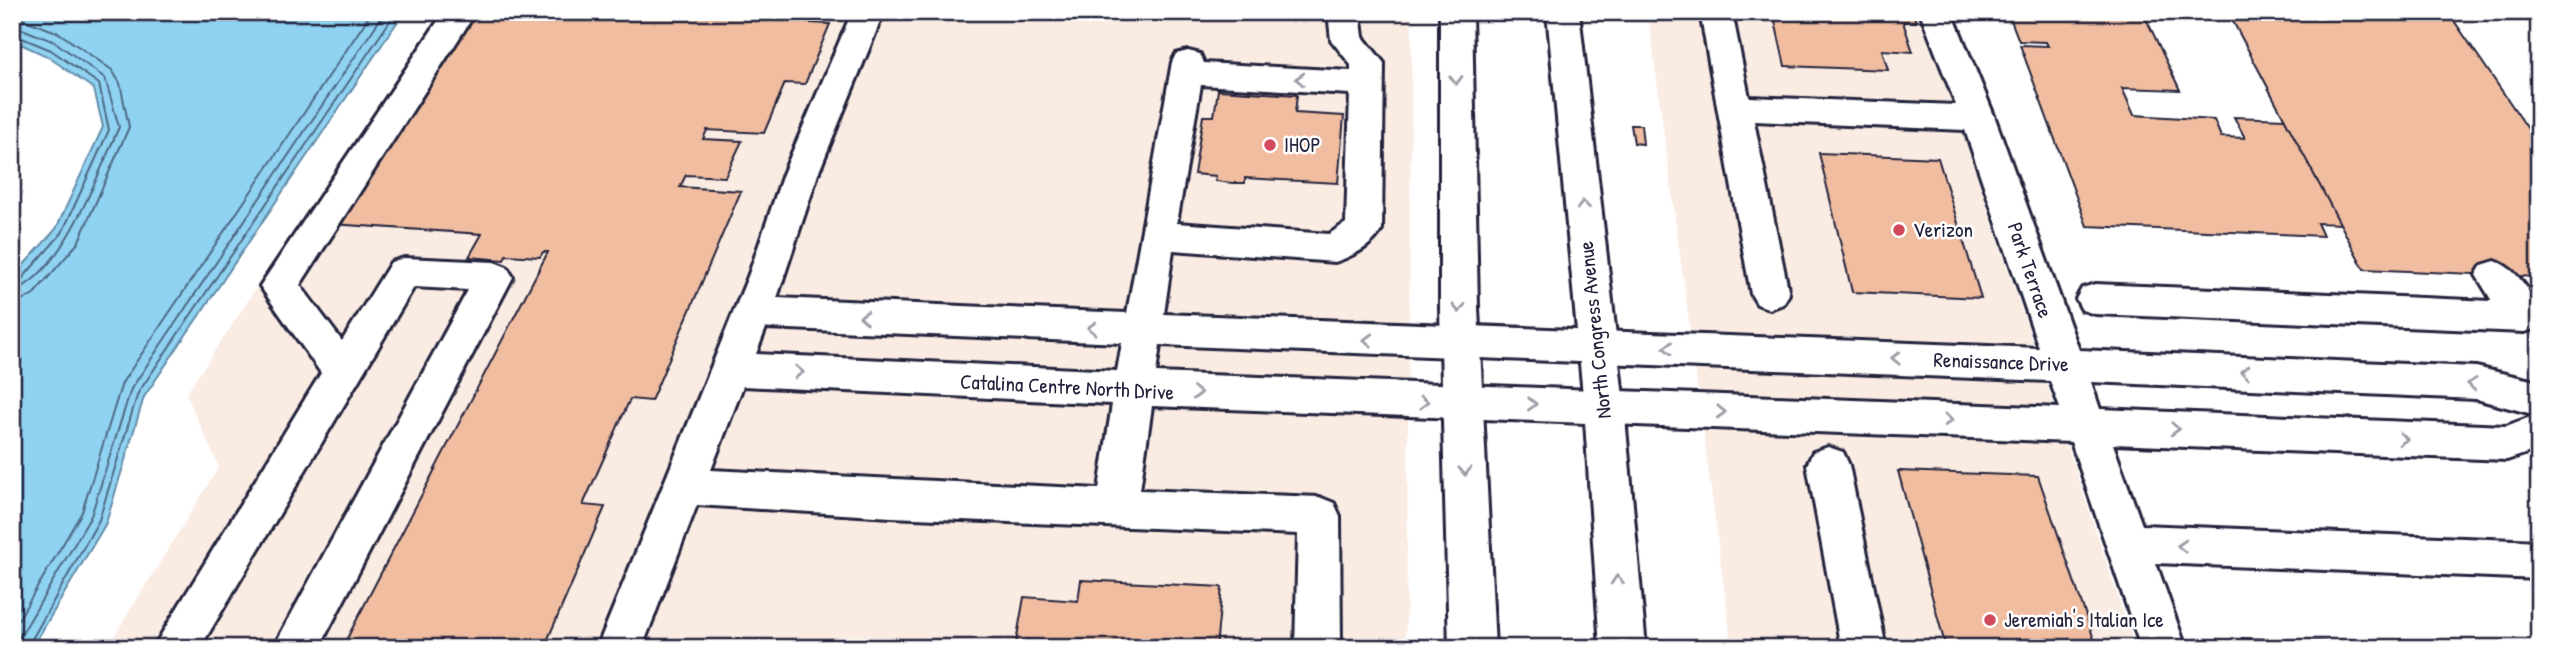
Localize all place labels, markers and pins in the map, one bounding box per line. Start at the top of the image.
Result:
place label: IHOP [1284,130,1321,159]
marker: IHOP [1262,137,1278,153]
place label: Verizon [1913,215,1973,244]
marker: Verizon [1891,222,1907,238]
place label: Jeremiah's Italian Ice [2004,605,2164,634]
marker: Jeremiah's Italian Ice [1982,612,1998,628]

